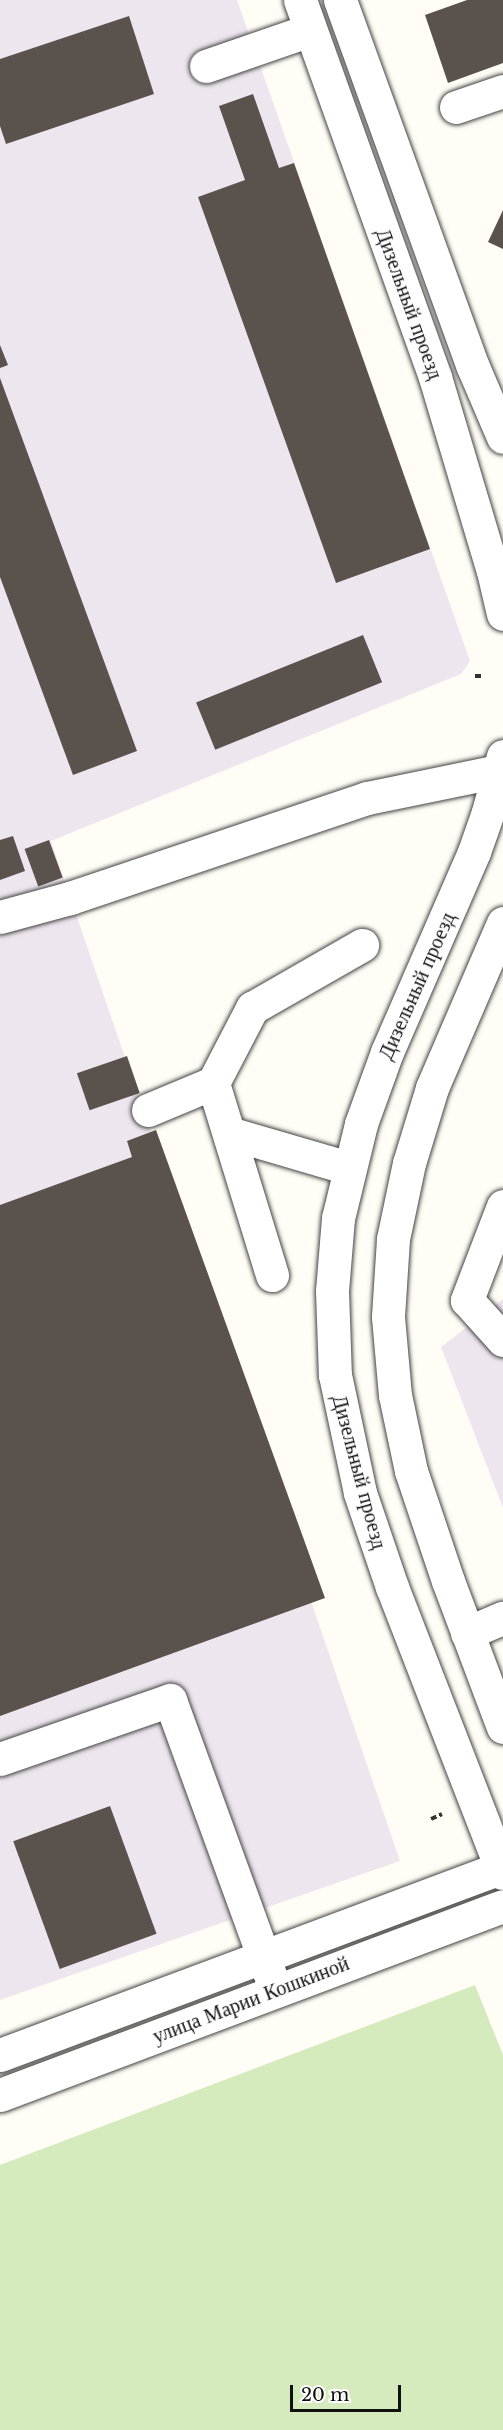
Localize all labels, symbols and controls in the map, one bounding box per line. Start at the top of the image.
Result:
street label: Дизельный проезд [371,225,447,383]
street label: Дизельный проезд [374,909,460,1063]
street label: Дизельный проезд [327,1392,391,1552]
street label: улица Марии Кошкиной [149,1951,353,2049]
scale bar [293,2373,404,2411]
text: 20 m [301,2384,349,2406]

